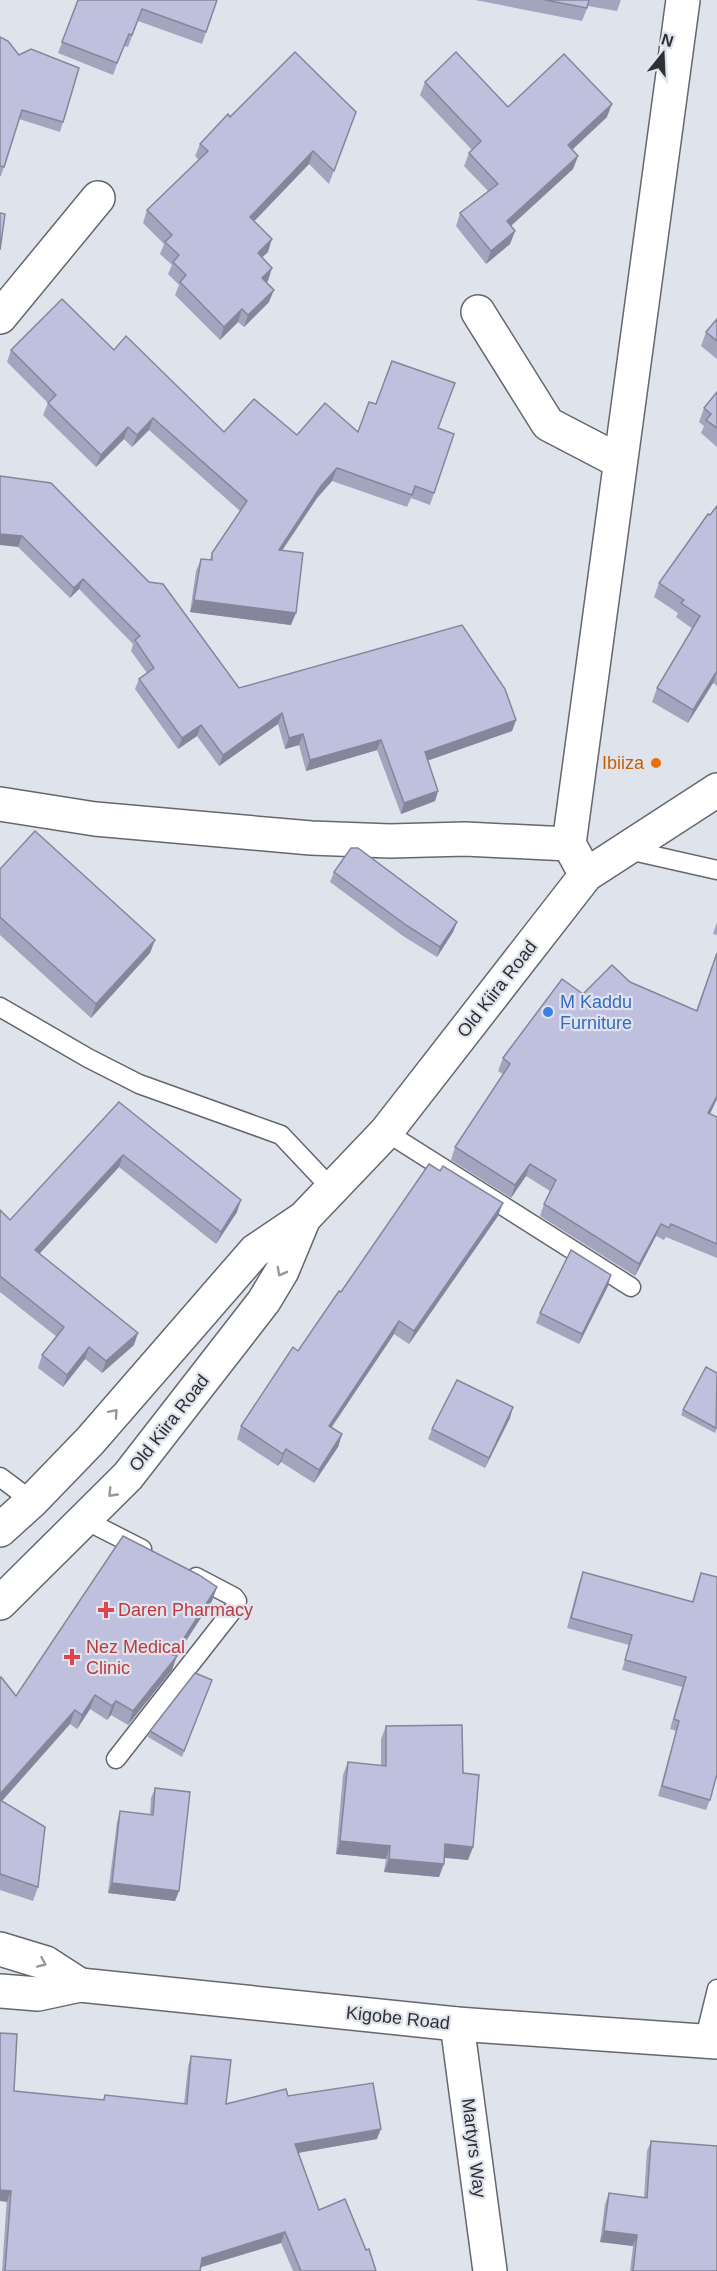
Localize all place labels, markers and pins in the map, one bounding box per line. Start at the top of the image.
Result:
place label: Ibiiza [602,753,645,773]
marker: Ibiiza [649,756,663,770]
place label: M Kaddu Furniture [560,992,632,1033]
marker: M Kaddu Furniture [541,1005,555,1019]
place label: Daren Pharmacy [118,1600,253,1620]
marker: Daren Pharmacy [99,1603,113,1617]
place label: Nez Medical Clinic [86,1637,185,1678]
marker: Nez Medical Clinic [63,1648,81,1666]

